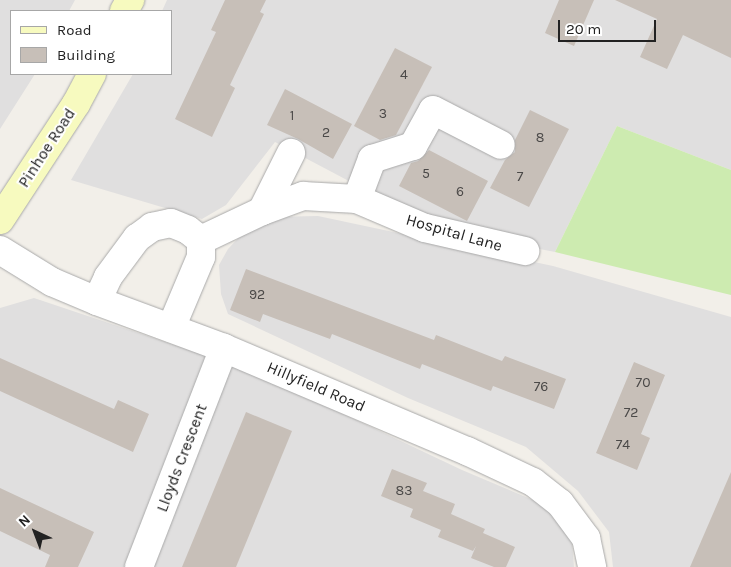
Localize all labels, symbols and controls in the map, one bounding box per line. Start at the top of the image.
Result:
legend [10,10,172,75]
scale bar [561,10,658,42]
text: 20 m [566,20,601,38]
text: Road [57,21,92,39]
text: Building [57,46,115,64]
house number: 4 [400,67,408,83]
street label: Pinhoe Road [14,105,80,191]
house number: 3 [379,106,387,122]
house number: 1 [290,108,294,124]
house number: 2 [322,125,330,141]
house number: 8 [536,130,544,146]
house number: 5 [422,166,430,182]
house number: 7 [517,169,523,185]
house number: 6 [456,184,464,200]
street label: Hospital Lane [404,210,504,256]
house number: 92 [249,287,265,303]
street label: Hillyfield Road [264,358,368,416]
house number: 70 [636,375,650,391]
house number: 76 [534,379,548,395]
street label: Lloyds Crescent [153,401,211,515]
house number: 72 [624,405,638,421]
house number: 74 [616,437,630,453]
house number: 83 [396,483,412,499]
north arrow [10,507,60,557]
text: N [15,511,34,530]

